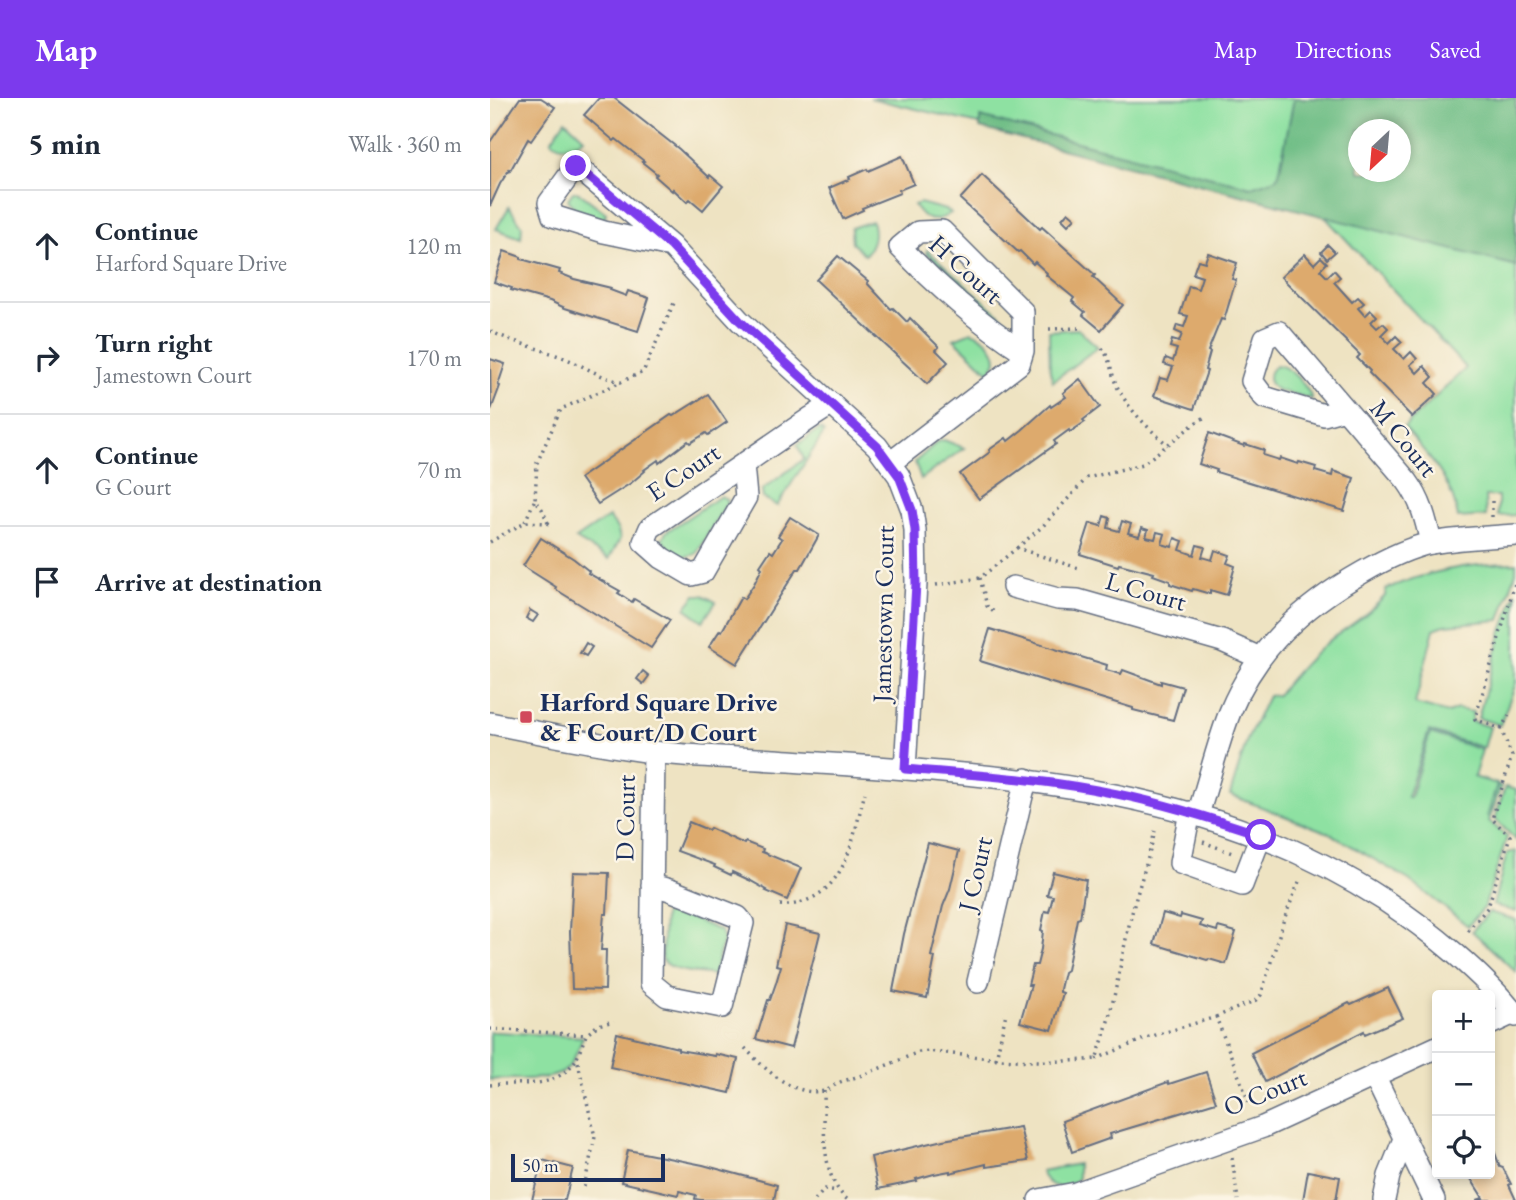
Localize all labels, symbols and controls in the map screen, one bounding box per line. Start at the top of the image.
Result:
text: Map [35,28,97,71]
text: Map [1214,34,1257,65]
text: Directions [1295,34,1392,65]
text: Saved [1430,34,1481,65]
north arrow [1348,119,1411,182]
text: 5 min [28,124,101,163]
text: Walk · 360 m [348,129,462,159]
route end [560,150,591,181]
text: Continue [95,214,198,248]
icon: ahead [28,227,66,265]
street label: H Court [922,227,1010,311]
text: 120 m [406,231,462,261]
text: Harford Square Drive [95,248,287,278]
text: Turn right [95,326,213,360]
icon: right [28,339,66,377]
text: 170 m [406,343,462,373]
text: Jamestown Court [95,360,252,390]
street label: M Court [1362,392,1446,484]
street label: E Court [640,435,726,509]
text: Continue [95,438,198,472]
icon: ahead [28,451,66,489]
text: 70 m [417,455,462,485]
text: G Court [95,472,171,502]
street label: Jamestown Court [864,525,902,705]
icon: arrive [28,563,66,601]
street label: L Court [1102,563,1190,619]
text: Arrive at destination [95,565,322,599]
place label: Harford Square Drive & F Court/D Court [540,685,777,749]
marker: Harford Square Drive & F Court/D Court [518,709,534,725]
street label: D Court [607,774,643,862]
route start [1245,819,1276,850]
street label: J Court [949,833,1000,917]
map controls [1432,990,1495,1179]
button: + [1432,990,1495,1053]
button: − [1432,1053,1495,1116]
street label: O Court [1218,1060,1312,1124]
button: locate [1432,1116,1495,1179]
scale bar [511,1151,665,1183]
text: 50 m [522,1153,559,1178]

